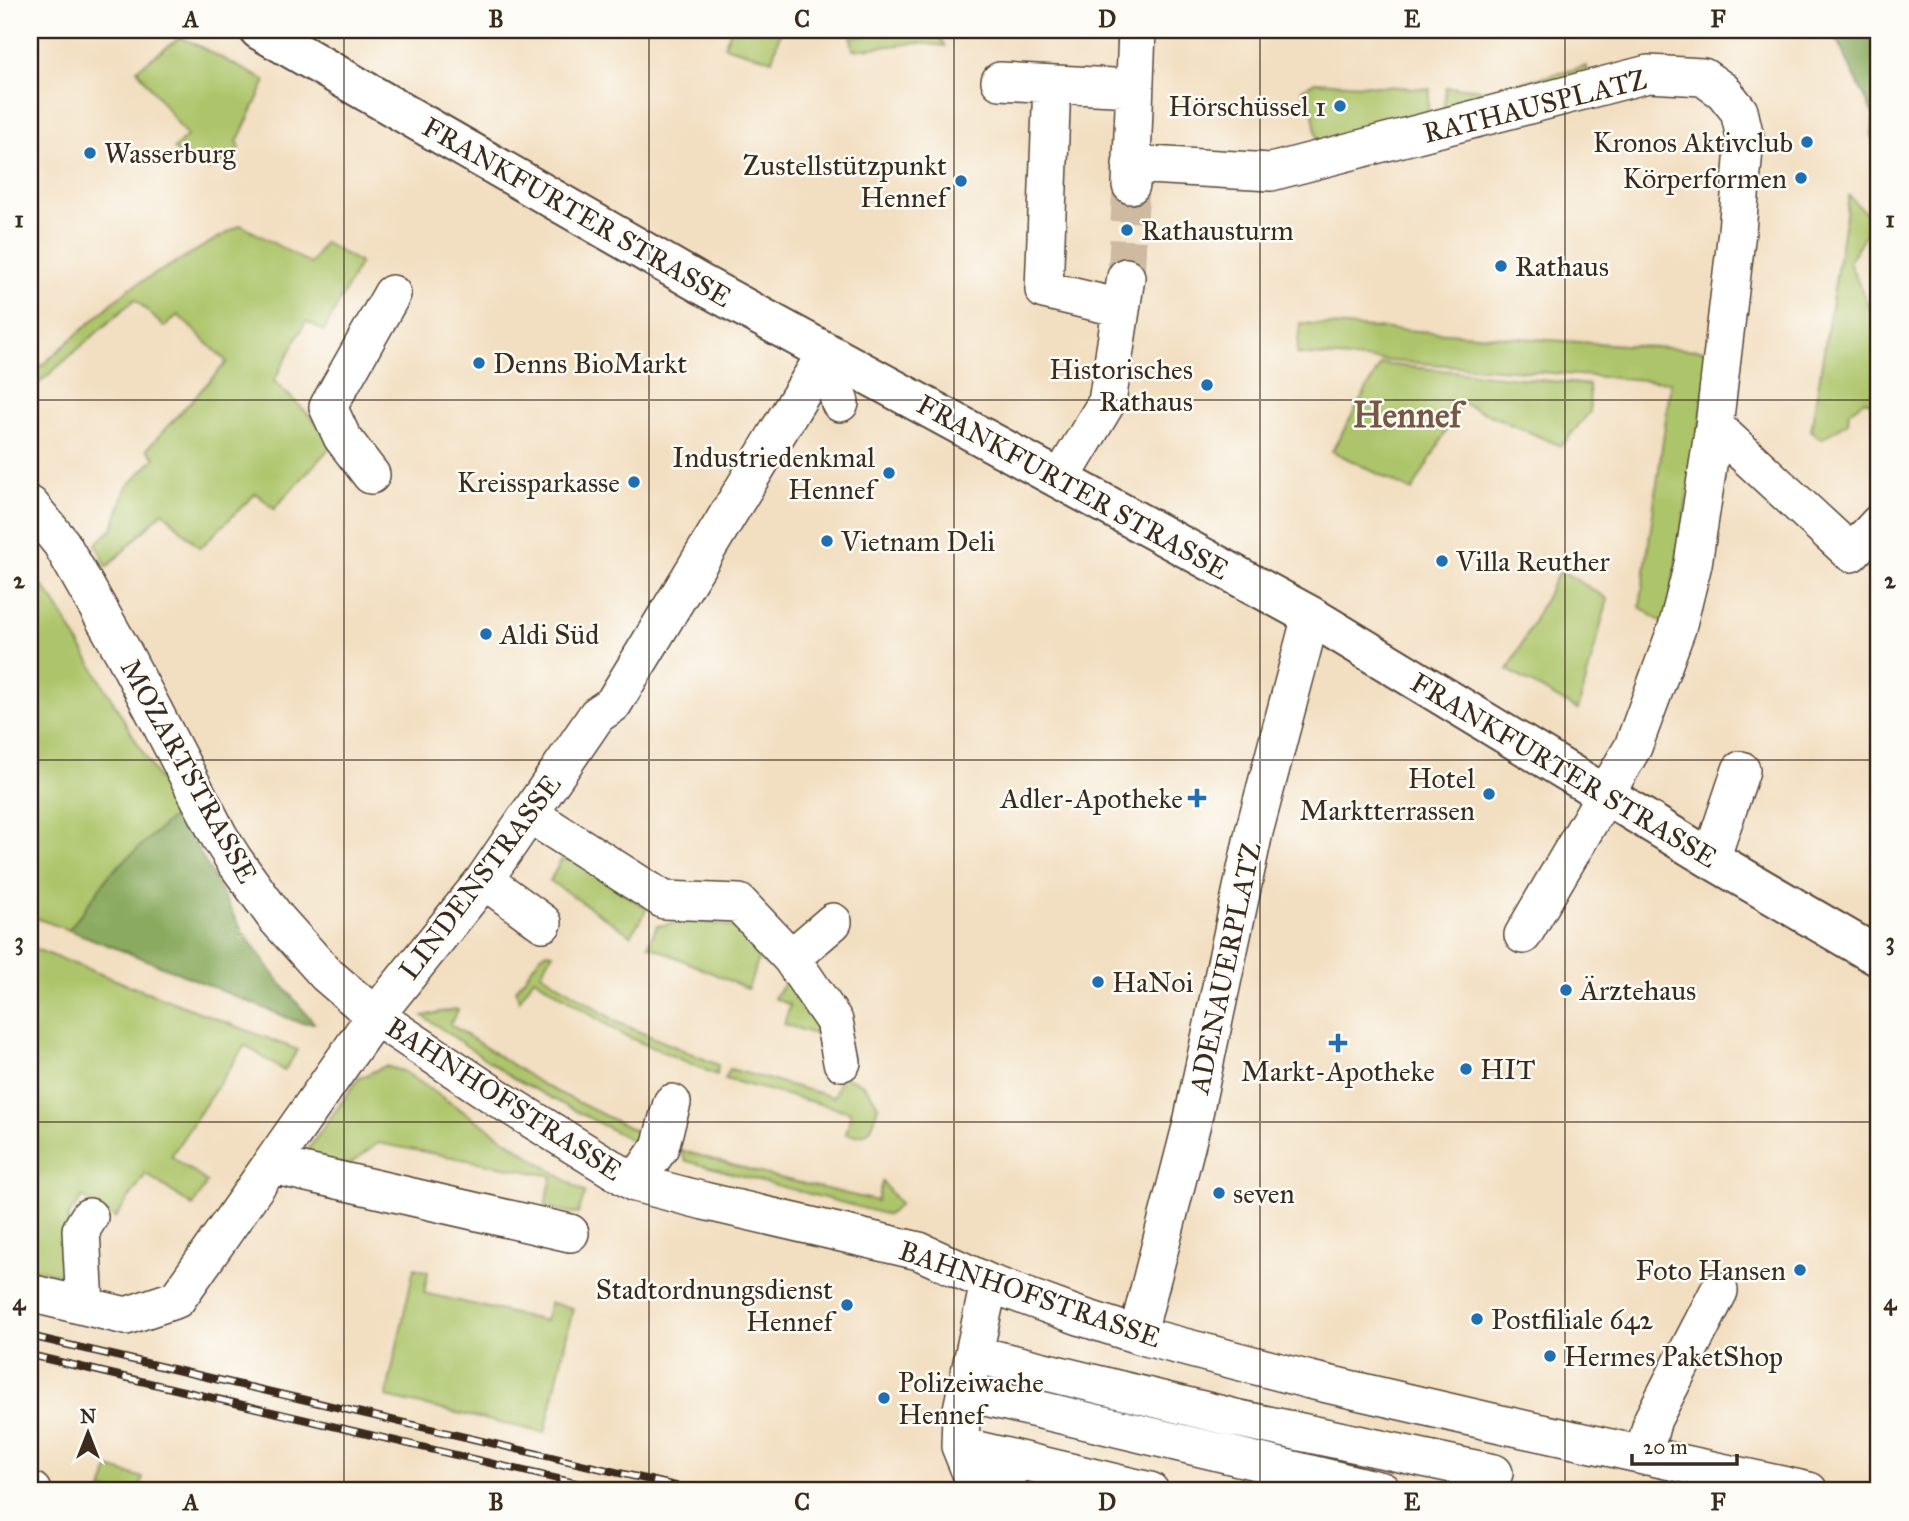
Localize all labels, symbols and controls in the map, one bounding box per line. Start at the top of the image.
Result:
text: A [181,5,199,33]
text: B [488,5,504,33]
text: C [794,5,810,33]
text: D [1098,5,1116,33]
text: E [1404,5,1421,33]
text: F [1710,5,1726,33]
street label: RATHAUSPLATZ [1420,61,1650,151]
place label: Hörschüssel 1 [1168,89,1326,124]
marker: Hörschüssel 1 [1332,98,1348,114]
street label: FRANKFURTER STRASSE [416,109,738,315]
place label: Kronos Aktivclub [1593,125,1793,160]
marker: Kronos Aktivclub [1799,134,1815,150]
place label: Wasserburg [104,136,237,171]
marker: Wasserburg [82,145,98,161]
place label: Zustellstützpunkt Hennef [743,148,952,215]
place label: Körperformen [1622,161,1787,196]
marker: Körperformen [1793,170,1809,186]
marker: Zustellstützpunkt Hennef [953,173,969,189]
text: 1 [14,205,24,233]
text: 1 [1885,205,1895,233]
place label: Rathausturm [1141,213,1294,248]
marker: Rathausturm [1119,222,1135,238]
place label: Rathaus [1515,249,1609,284]
marker: Rathaus [1493,258,1509,274]
place label: Denns BioMarkt [493,346,687,381]
place label: Historisches Rathaus [1049,352,1193,419]
marker: Denns BioMarkt [471,355,487,371]
marker: Historisches Rathaus [1199,377,1215,393]
street label: FRANKFURTER STRASSE [911,387,1235,587]
district label: Hennef [1353,394,1467,437]
place label: Industriedenkmal Hennef [672,440,880,507]
place label: Kreissparkasse [457,465,620,500]
marker: Industriedenkmal Hennef [881,465,897,481]
marker: Kreissparkasse [626,474,642,490]
place label: Vietnam Deli [840,524,995,559]
marker: Vietnam Deli [819,533,835,549]
place label: Villa Reuther [1455,544,1610,579]
marker: Villa Reuther [1434,553,1450,569]
text: 2 [13,566,25,594]
text: 2 [1884,566,1896,594]
place label: Aldi Süd [499,617,599,652]
marker: Aldi Süd [478,626,494,642]
street label: MOZARTSTRASSE [113,653,265,889]
street label: FRANKFURTER STRASSE [1404,665,1724,875]
place label: Hotel Marktterrassen [1300,761,1475,828]
street label: LINDENSTRASSE [391,767,569,987]
place label: Adler-Apotheke [999,781,1183,816]
marker: Hotel Marktterrassen [1481,786,1497,802]
marker: Adler-Apotheke [1189,790,1205,806]
street label: ADENAUERPLATZ [1181,839,1269,1098]
text: 3 [14,927,24,956]
text: 3 [1885,927,1895,956]
place label: HaNoi [1112,965,1194,1000]
place label: Ärztehaus [1579,973,1696,1008]
marker: HaNoi [1090,974,1106,990]
marker: Ärztehaus [1558,982,1574,998]
street label: BAHNHOFSTRASSE [379,1010,629,1188]
marker: Markt-Apotheke [1330,1035,1346,1051]
place label: HIT [1480,1052,1535,1087]
place label: Markt-Apotheke [1241,1054,1435,1089]
marker: HIT [1458,1061,1474,1077]
place label: seven [1233,1176,1295,1211]
marker: seven [1211,1185,1227,1201]
street label: BAHNHOFSTRASSE [894,1233,1166,1355]
place label: Foto Hansen [1636,1253,1786,1288]
marker: Foto Hansen [1792,1262,1808,1278]
place label: Stadtordnungsdienst Hennef [596,1272,838,1339]
text: 4 [13,1288,27,1316]
text: 4 [1884,1288,1898,1316]
marker: Stadtordnungsdienst Hennef [839,1297,855,1313]
place label: Postfiliale 642 [1491,1302,1653,1337]
marker: Postfiliale 642 [1469,1311,1485,1327]
place label: Hermes PaketShop [1564,1339,1783,1374]
marker: Hermes PaketShop [1542,1348,1558,1364]
place label: Polizeiwache Hennef [898,1365,1044,1432]
marker: Polizeiwache Hennef [876,1390,892,1406]
north arrow [52,1398,122,1468]
text: N [80,1405,96,1428]
scale bar [1632,1423,1738,1467]
text: 20 m [1643,1434,1688,1460]
text: A [181,1488,199,1516]
text: B [488,1488,504,1516]
text: C [794,1488,810,1516]
text: D [1098,1488,1116,1516]
text: E [1404,1488,1421,1516]
text: F [1710,1488,1726,1516]

